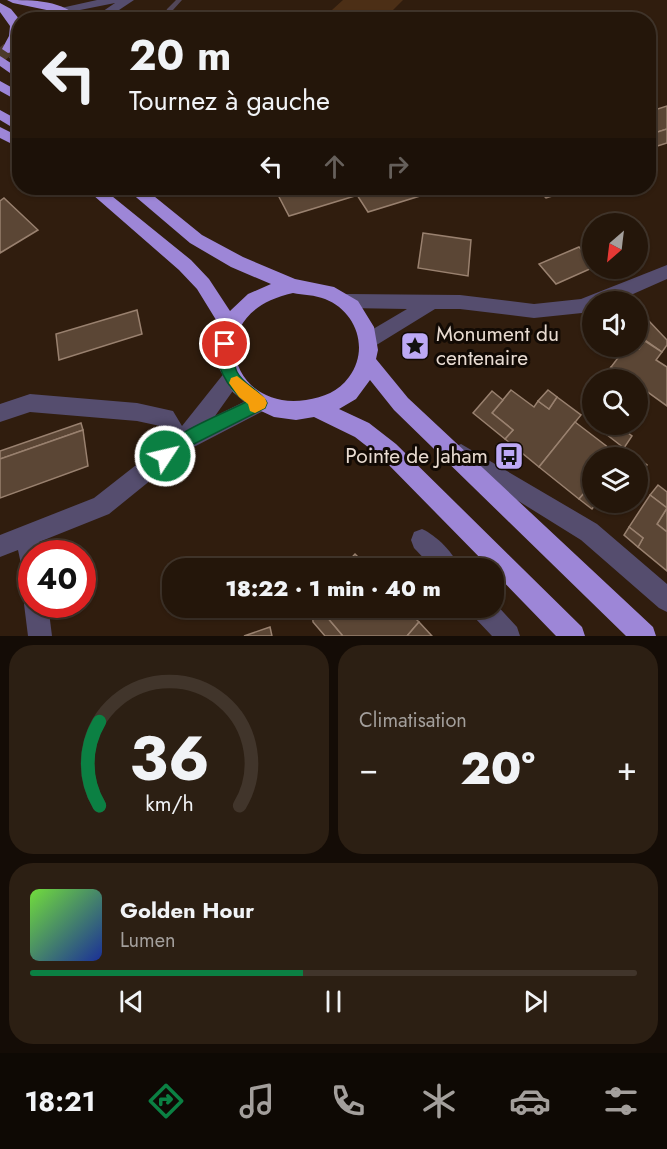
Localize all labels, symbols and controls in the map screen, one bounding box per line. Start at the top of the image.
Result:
text: 20 m [129,25,231,86]
icon: left [30,36,108,114]
text: Tournez à gauche [129,81,330,120]
icon: left [255,150,288,183]
icon: ahead [318,150,351,183]
icon: right [381,150,414,183]
north arrow [582,213,648,279]
map controls [582,213,648,513]
button: sound [582,291,648,357]
pin [199,318,250,369]
place label: Monument du centenaire [436,319,559,373]
icon: arrive [208,327,241,360]
place icon: Monument du centenaire [399,330,431,362]
button: search [582,369,648,435]
position arrow [133,424,197,488]
bus stop icon: Pointe de Jaham [493,440,525,472]
place label: Pointe de Jaham [345,441,488,471]
button: layers [582,447,648,513]
speed limit sign: 40 [18,540,96,618]
text: 18:22 · 1 min · 40 m [225,572,441,604]
text: Climatisation [359,706,467,735]
text: 36 [129,713,209,803]
text: 20° [460,736,535,801]
text: − [359,745,378,792]
text: + [617,745,637,792]
text: km/h [145,789,193,820]
text: Golden Hour [120,894,254,926]
text: Lumen [120,926,176,955]
icon: previous [115,985,148,1018]
icon: pause [317,985,350,1018]
icon: next [519,985,552,1018]
icon: directions [145,1080,187,1122]
icon: music [236,1080,278,1122]
icon: phone [327,1080,369,1122]
icon: climate [418,1080,460,1122]
icon: car [509,1080,551,1122]
icon: filters [600,1080,642,1122]
text: 18:21 [25,1082,95,1121]

